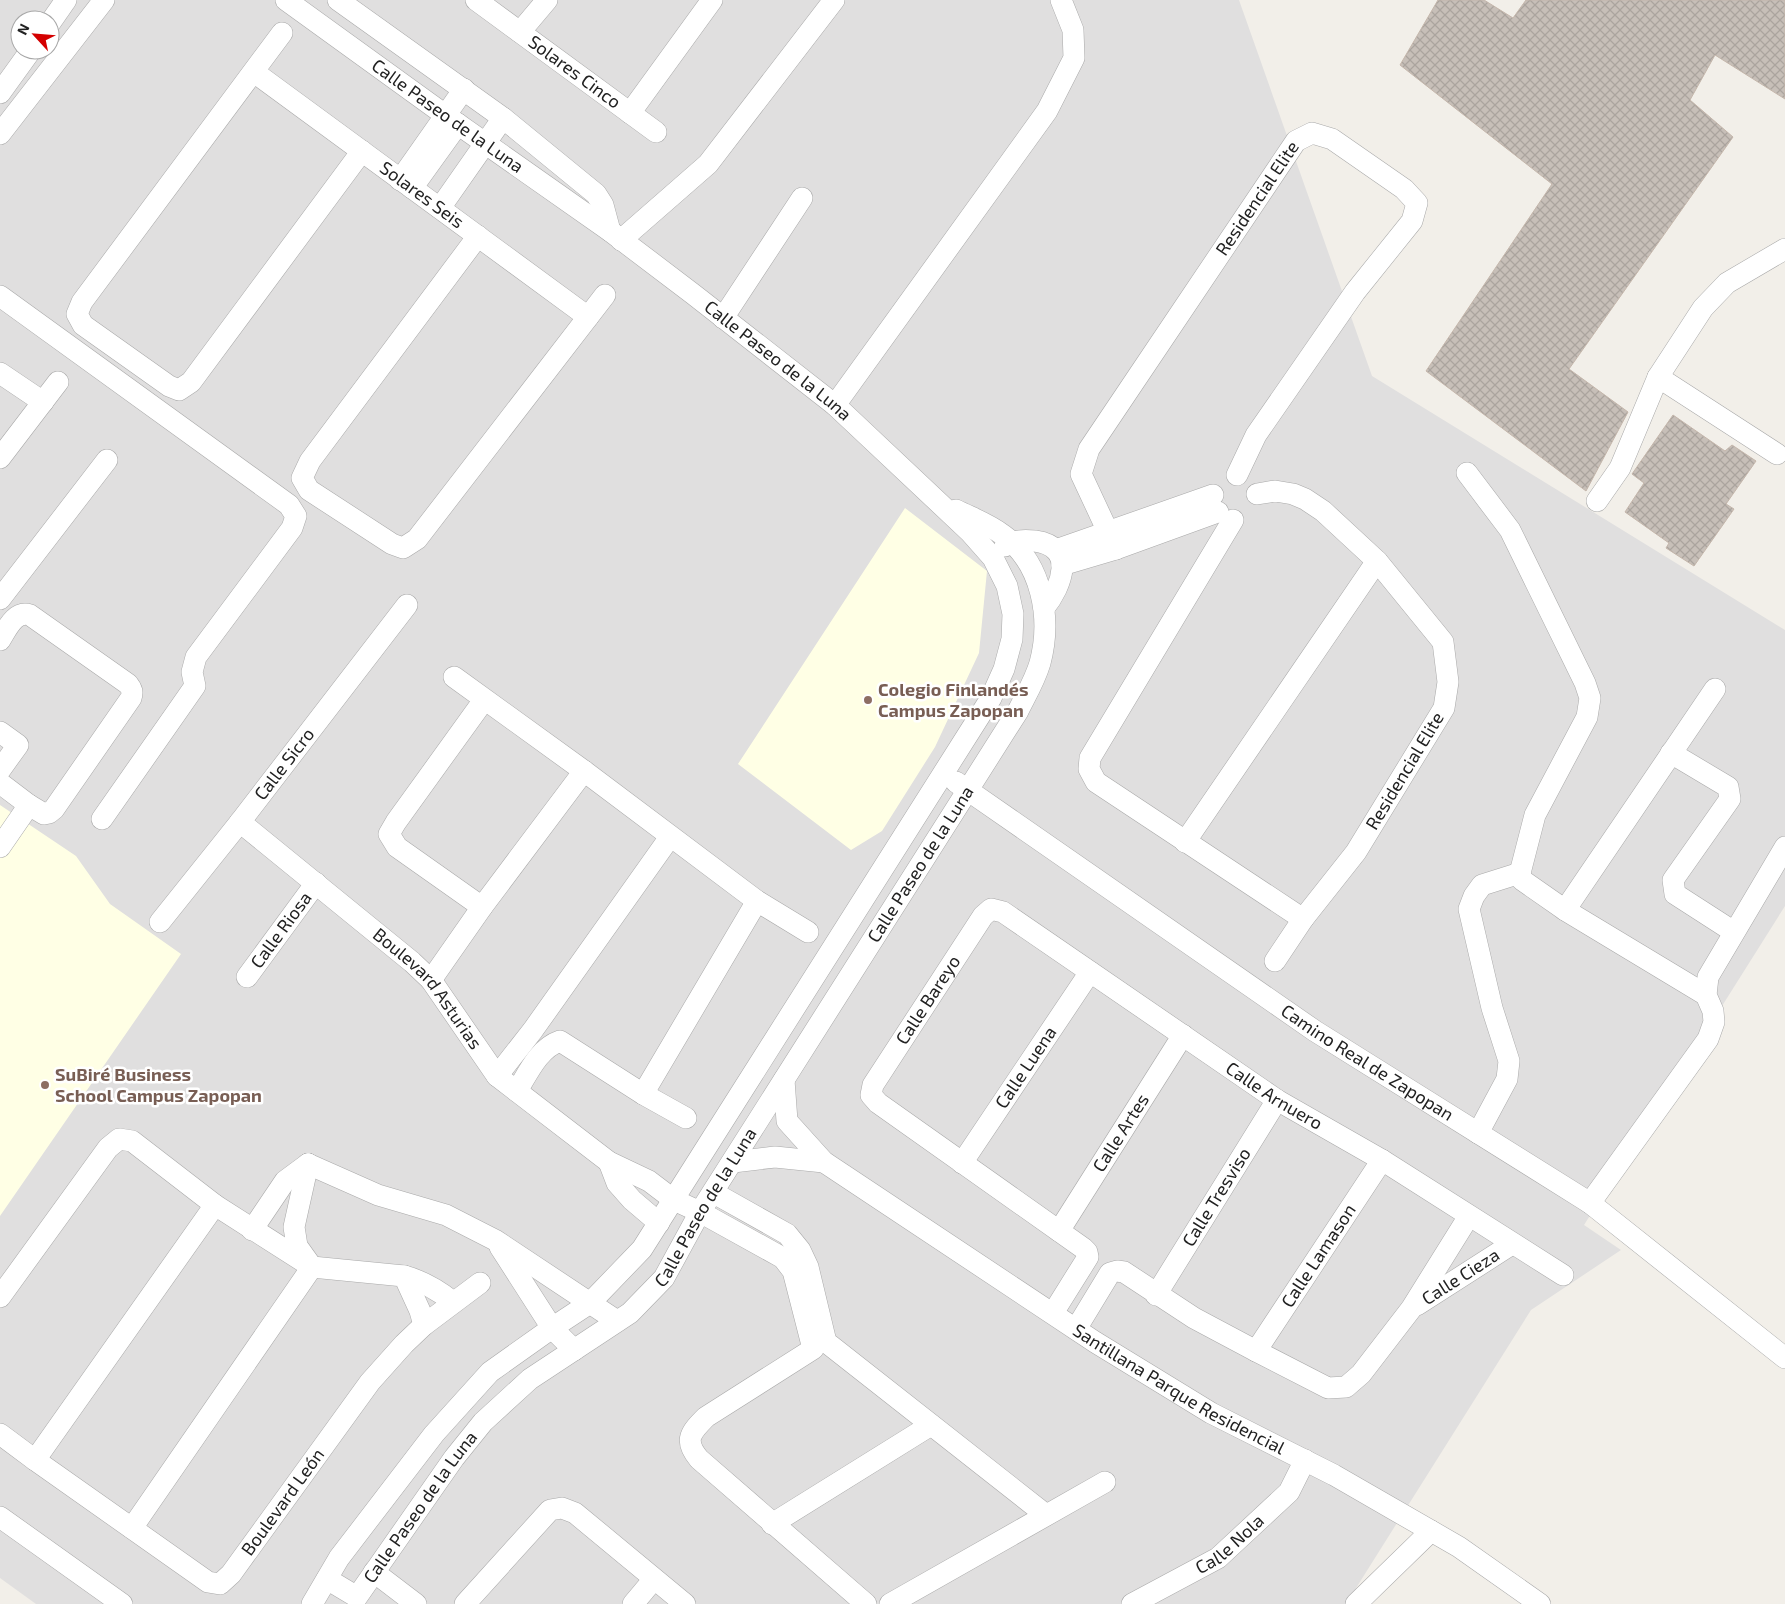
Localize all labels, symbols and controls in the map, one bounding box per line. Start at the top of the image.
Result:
north arrow [10,10,60,60]
text: N [13,21,33,37]
street label: Solares Cinco [524,30,626,113]
street label: Calle Paseo de la Luna [368,54,528,177]
street label: Residencial Elite [1210,136,1303,259]
street label: Solares Seis [376,156,469,232]
street label: Calle Paseo de la Luna [700,295,857,425]
place label: Colegio Finlandés Campus Zapopan [878,678,1028,721]
marker: Colegio Finlandés Campus Zapopan [862,694,874,706]
street label: Residencial Elite [1360,708,1448,833]
street label: Calle Sicro [249,723,318,804]
street label: Calle Paseo de la Luna [862,781,978,946]
street label: Calle Riosa [245,887,316,972]
street label: Boulevard Asturias [369,923,487,1053]
street label: Calle Bareyo [890,951,964,1048]
street label: Camino Real de Zapopan [1277,999,1458,1125]
street label: Calle Luena [990,1022,1061,1112]
street label: Calle Arnuero [1222,1056,1327,1134]
place label: SuBiré Business School Campus Zapopan [55,1063,262,1106]
marker: SuBiré Business School Campus Zapopan [39,1079,51,1091]
street label: Calle Artes [1087,1089,1153,1176]
street label: Calle Paseo de la Luna [649,1123,761,1291]
street label: Calle Tresviso [1177,1143,1255,1250]
street label: Calle Lamason [1276,1199,1360,1311]
street label: Calle Cieza [1417,1243,1503,1309]
street label: Santillana Parque Residencial [1069,1318,1290,1459]
street label: Calle Paseo de la Luna [358,1426,481,1587]
street label: Boulevard León [236,1444,328,1559]
street label: Calle Nola [1191,1509,1268,1578]

